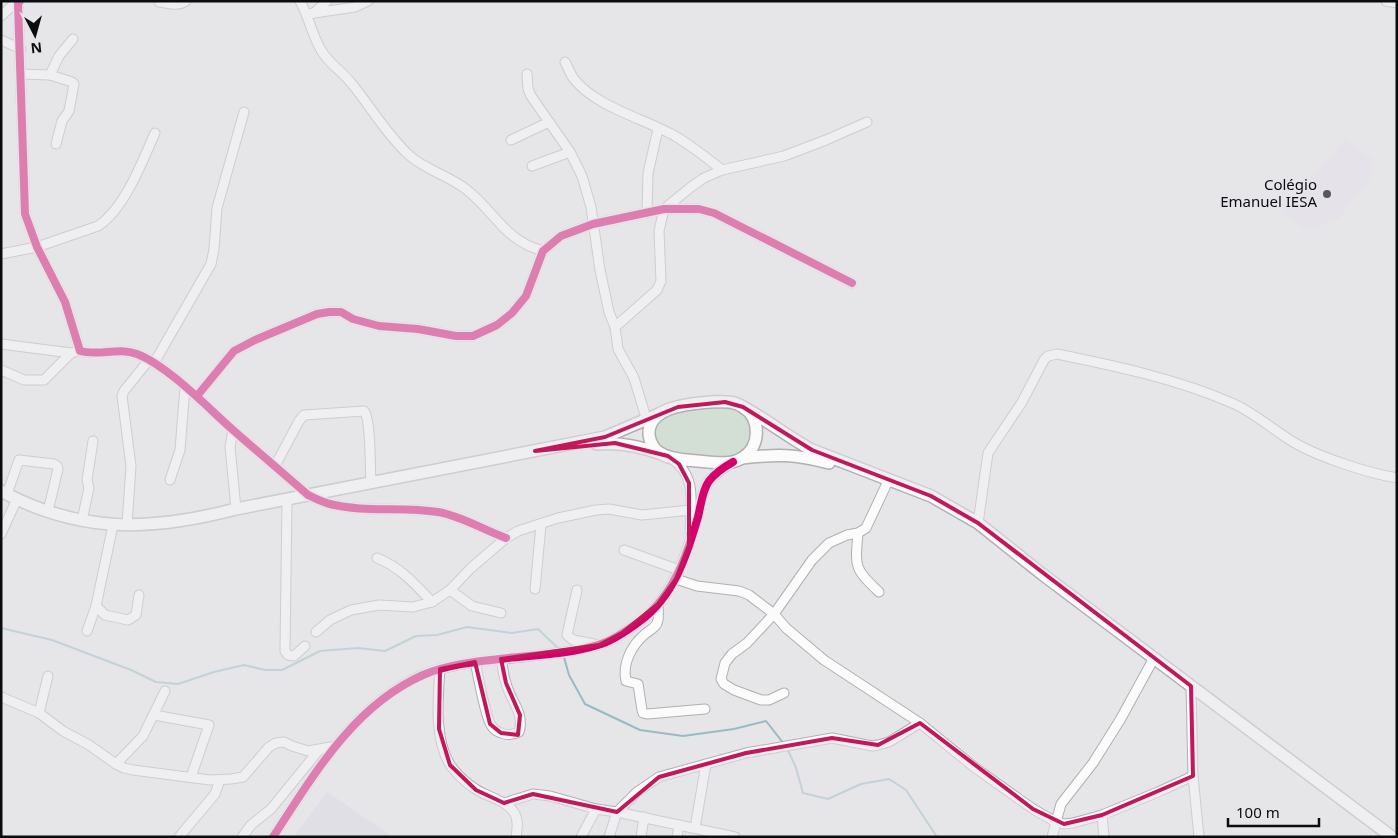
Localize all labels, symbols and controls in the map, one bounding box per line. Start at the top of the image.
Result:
north arrow [10,10,60,60]
text: N [30,38,43,58]
place label: Colégio Emanuel IESA [1220,174,1317,211]
marker: Colégio Emanuel IESA [1321,188,1333,200]
scale bar [1228,796,1319,828]
text: 100 m [1236,802,1280,822]

